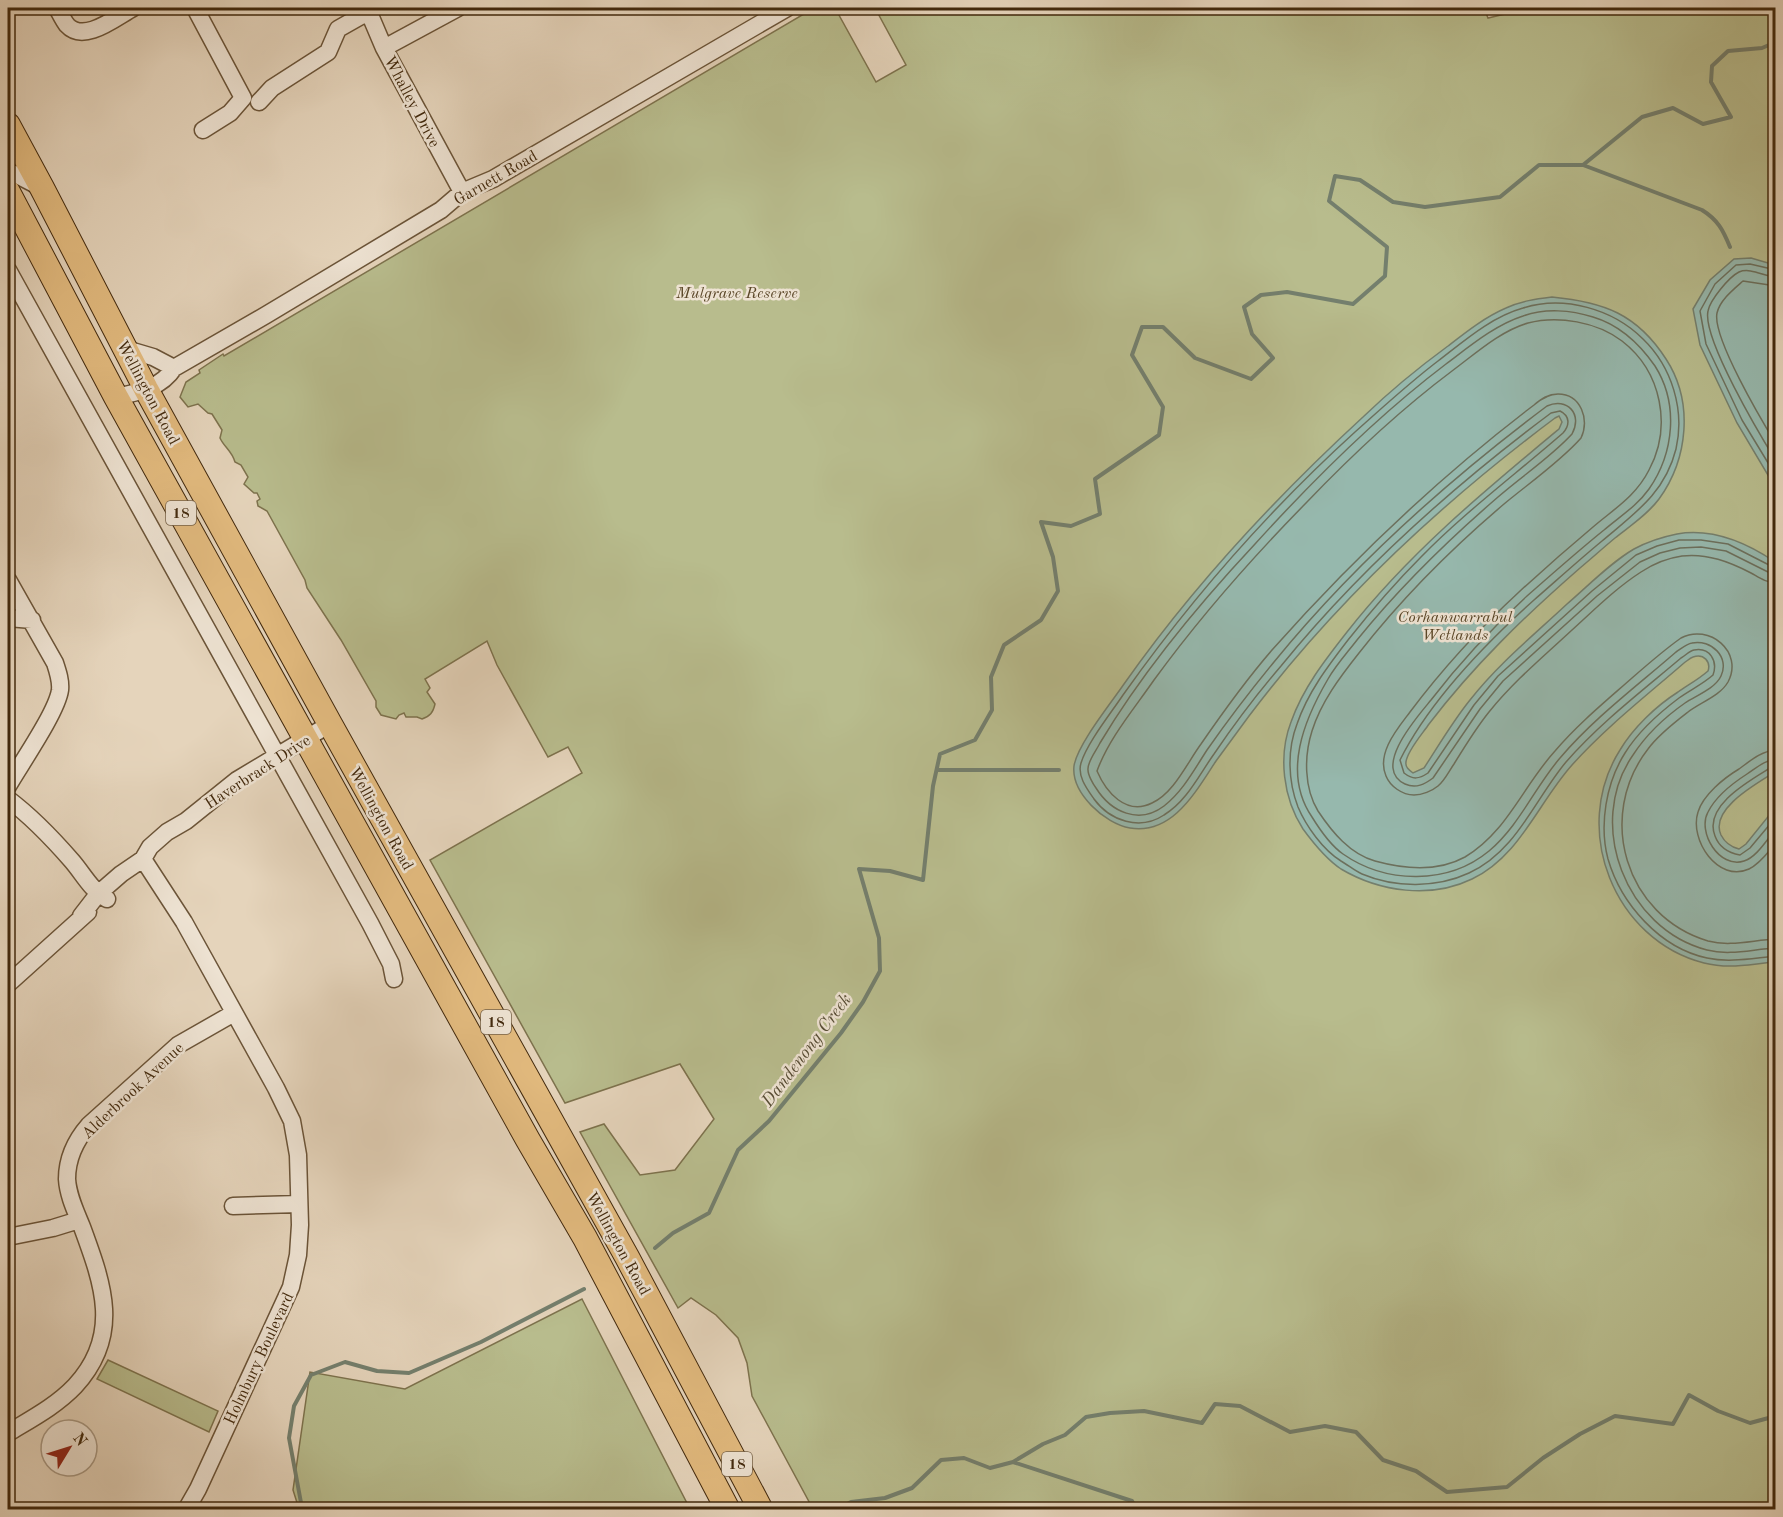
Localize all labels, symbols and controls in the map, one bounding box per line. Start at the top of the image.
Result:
street label: Whalley Drive [380,54,442,150]
street label: Garnett Road [452,148,540,209]
park label: Mulgrave Reserve [675,286,798,302]
street label: Wellington Road [113,338,181,448]
road number: 18 [166,501,196,525]
park label: Corhanwarrabul Wetlands [1398,610,1513,644]
street label: Haverbrack Drive [202,733,314,813]
street label: Wellington Road [345,765,415,873]
water label: Dandenong Creek [758,991,855,1111]
road number: 18 [481,1010,511,1034]
street label: Alderbrook Avenue [79,1040,187,1143]
street label: Wellington Road [582,1190,652,1298]
street label: Holmbury Boulevard [222,1290,297,1427]
north arrow [39,1418,99,1478]
text: N [69,1430,90,1450]
road number: 18 [722,1452,752,1476]

